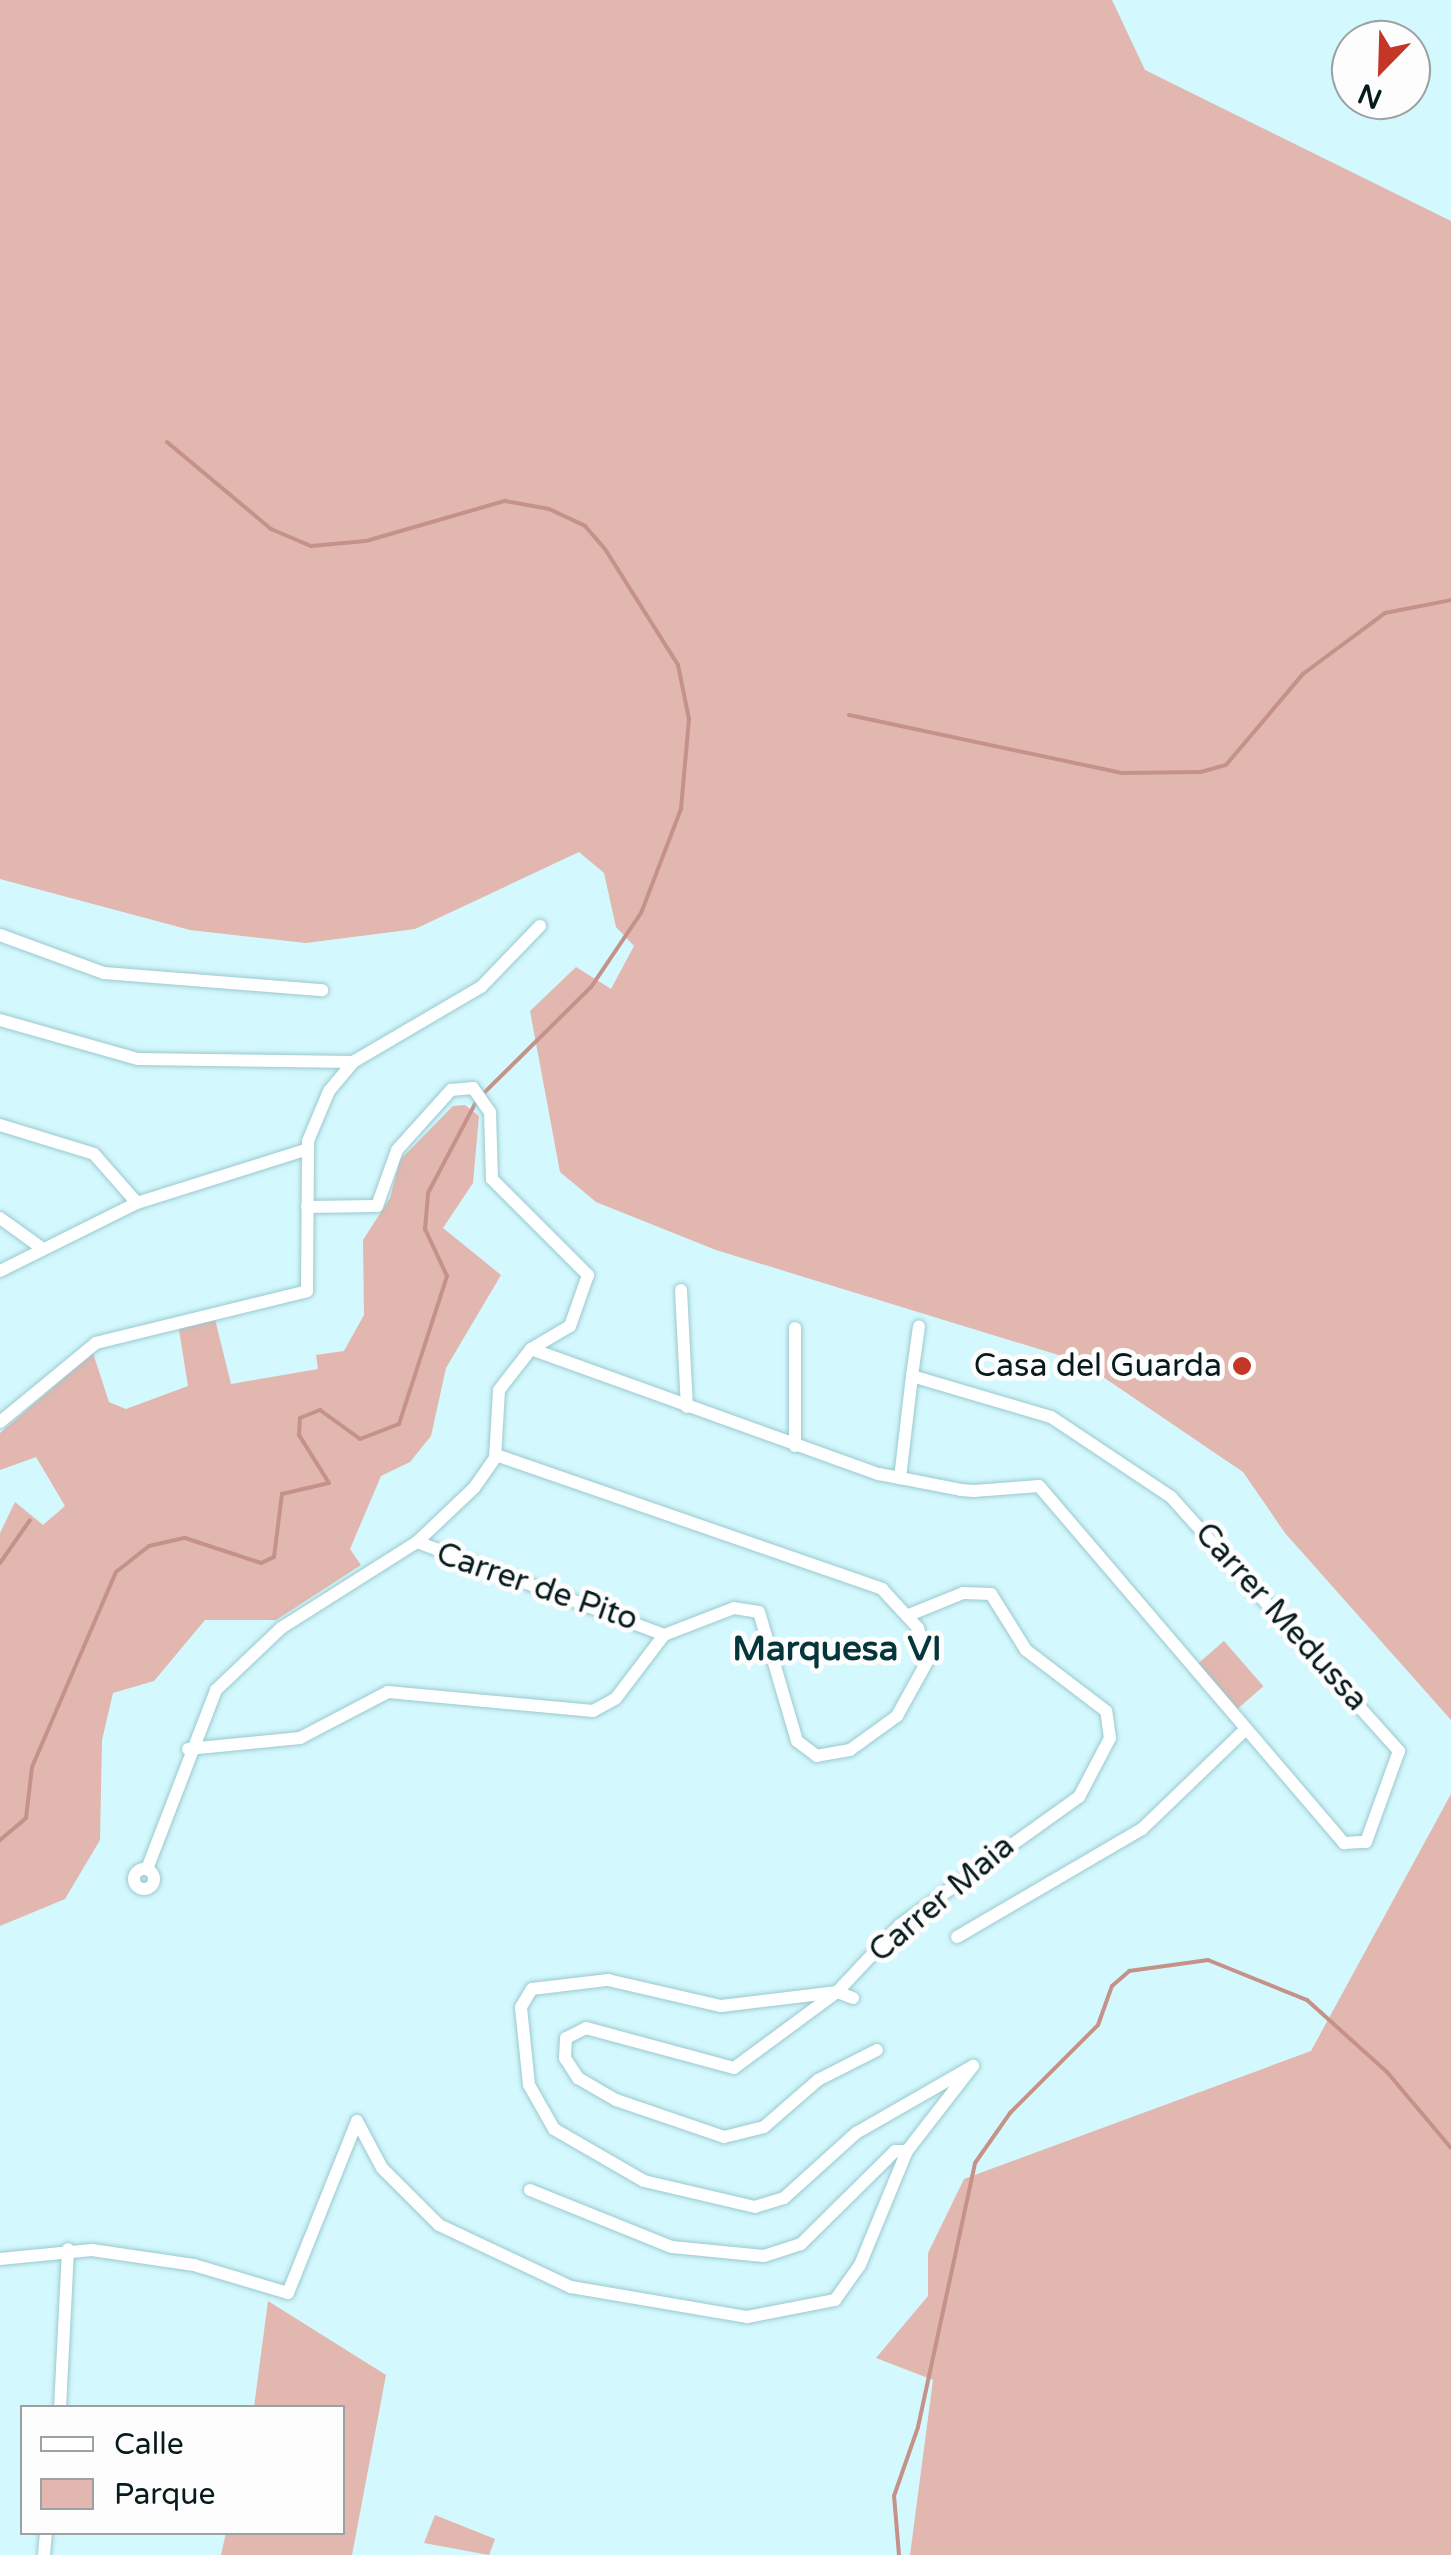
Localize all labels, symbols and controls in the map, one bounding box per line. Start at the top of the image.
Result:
north arrow [1331,20,1431,120]
text: N [1353,76,1387,116]
place label: Casa del Guarda [974,1347,1222,1385]
marker: Casa del Guarda [1231,1355,1253,1377]
street label: Carrer Medussa [1186,1515,1376,1719]
street label: Carrer de Pito [431,1535,643,1639]
district label: Marquesa VI [732,1628,942,1670]
street label: Carrer Maia [862,1827,1022,1971]
legend [20,2405,345,2535]
text: Calle [114,2426,184,2463]
text: Parque [114,2476,215,2513]

